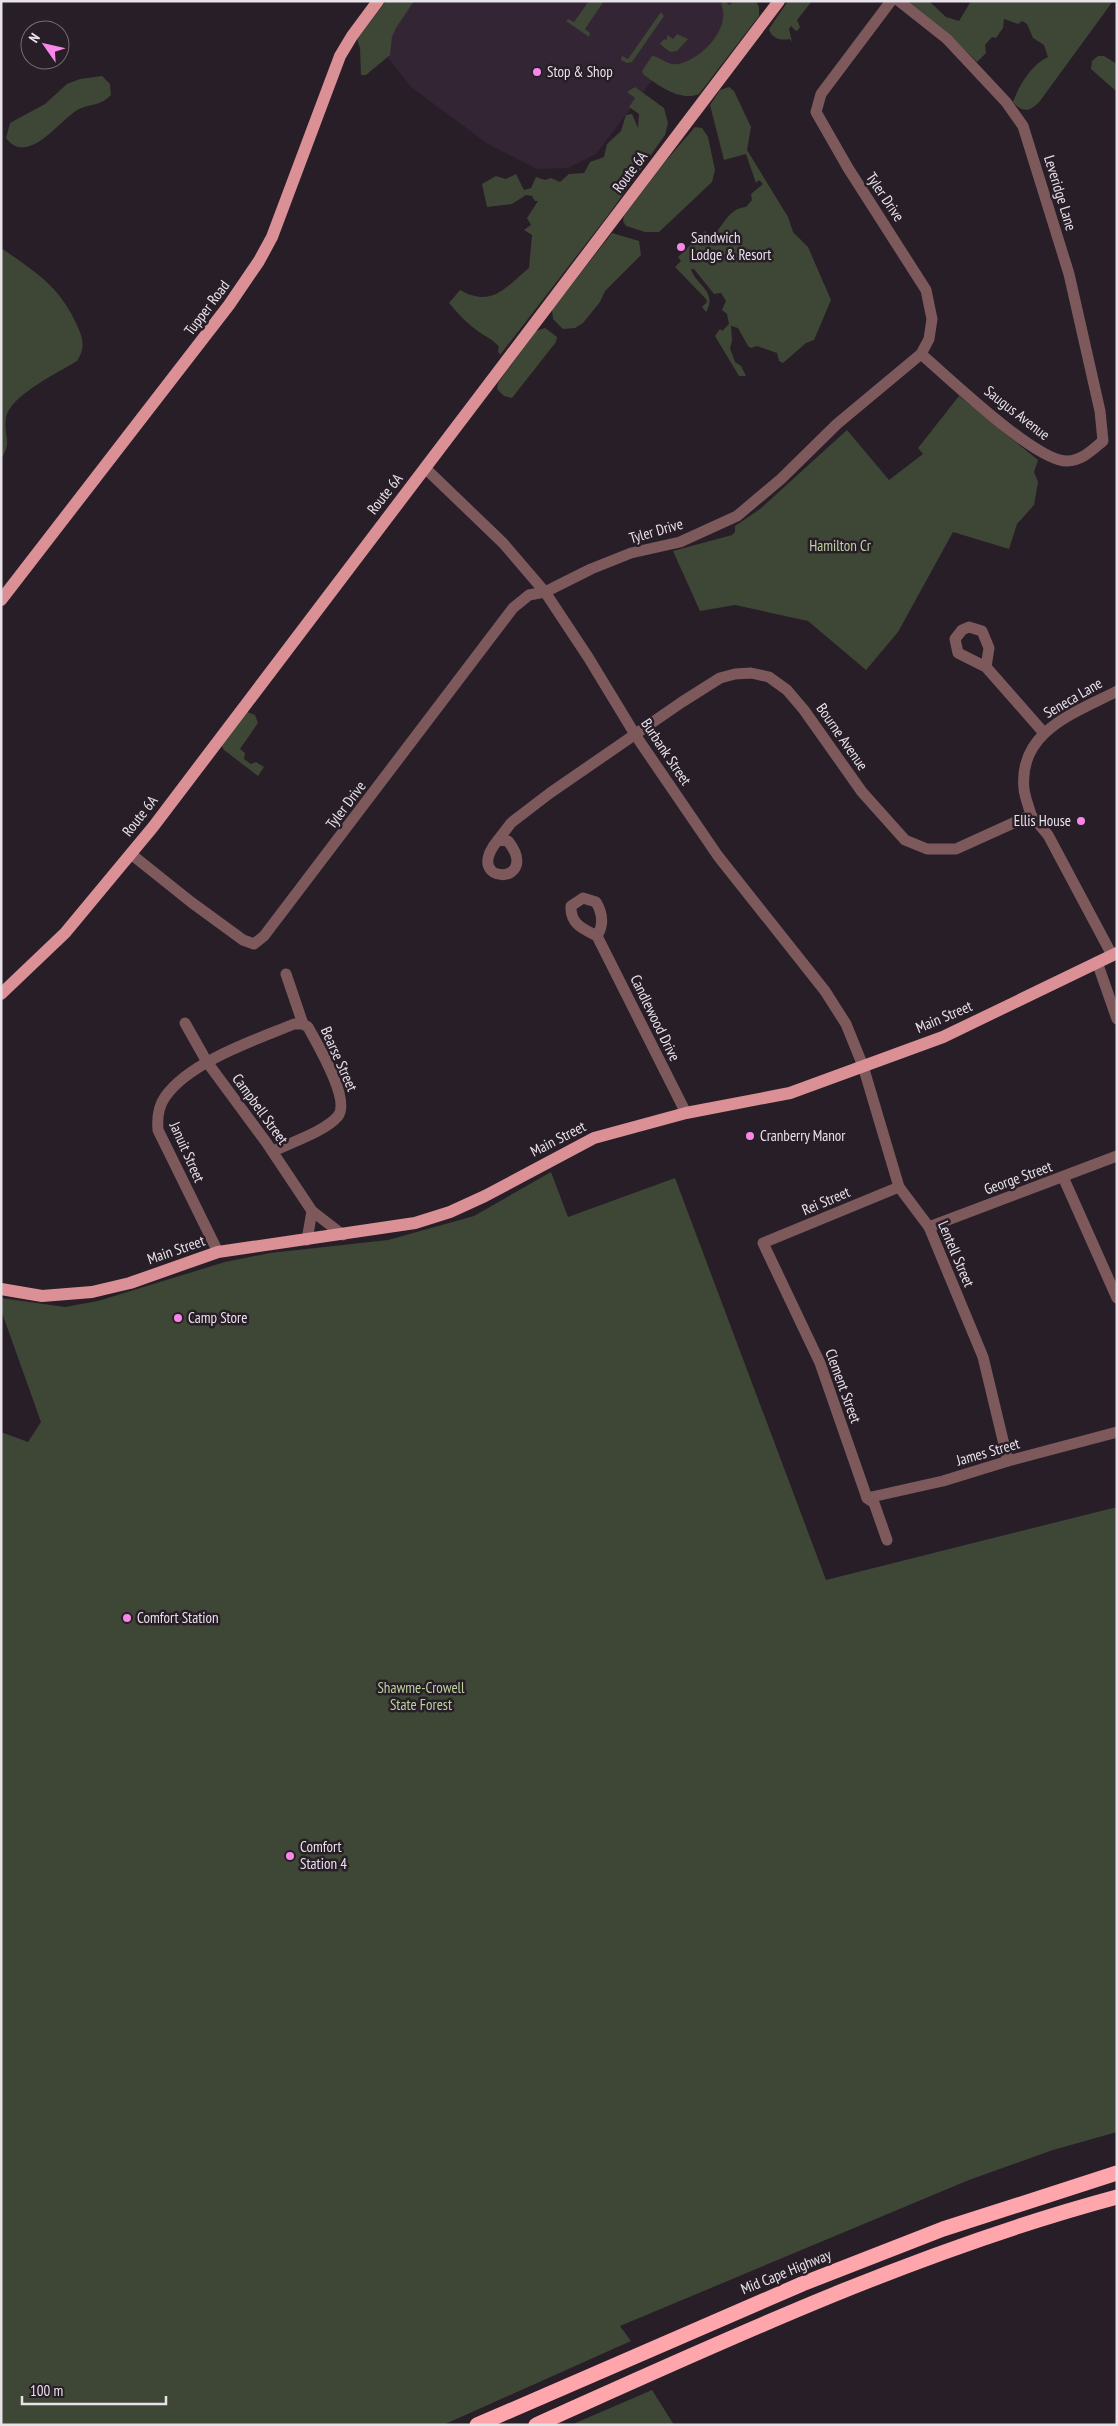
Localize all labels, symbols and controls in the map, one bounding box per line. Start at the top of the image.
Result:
north arrow [20,20,70,70]
text: N [25,30,44,46]
place label: Stop & Shop [547,62,613,81]
marker: Stop & Shop [531,66,543,78]
street label: Route 6A [608,147,652,196]
street label: Leveridge Lane [1040,153,1081,233]
street label: Tyler Drive [862,169,909,225]
place label: Sandwich Lodge & Resort [691,228,771,264]
marker: Sandwich Lodge & Resort [675,241,687,253]
street label: Tupper Road [180,276,233,339]
street label: Saugus Avenue [981,381,1054,444]
street label: Route 6A [363,469,407,518]
street label: Tyler Drive [627,514,685,547]
park label: Hamilton Cr [809,536,872,555]
street label: Seneca Lane [1040,673,1105,722]
street label: Bourne Avenue [812,699,872,774]
street label: Burbank Street [637,715,696,789]
street label: Tyler Drive [321,777,370,832]
street label: Route 6A [118,791,162,840]
place label: Ellis House [1014,811,1071,830]
marker: Ellis House [1075,815,1087,827]
street label: Candlewood Drive [626,971,685,1064]
street label: Main Street [913,996,975,1037]
street label: Bearse Street [317,1023,362,1094]
street label: Campbell Street [228,1070,292,1148]
street label: Main Street [527,1117,589,1161]
street label: Januit Street [165,1118,209,1185]
place label: Cranberry Manor [760,1126,846,1145]
marker: Cranberry Manor [744,1130,756,1142]
street label: George Street [981,1156,1054,1199]
street label: Rei Street [799,1182,853,1219]
street label: Lentell Street [934,1218,979,1290]
street label: Main Street [145,1231,207,1268]
place label: Camp Store [188,1308,247,1327]
marker: Camp Store [172,1312,184,1324]
street label: Clement Street [821,1346,866,1425]
street label: James Street [953,1433,1022,1470]
place label: Comfort Station [137,1608,219,1627]
marker: Comfort Station [121,1612,133,1624]
park label: Shawme-Crowell State Forest [377,1678,465,1714]
place label: Comfort Station 4 [300,1837,347,1873]
marker: Comfort Station 4 [284,1850,296,1862]
street label: Mid Cape Highway [738,2245,834,2298]
scale bar [22,2374,166,2406]
text: 100 m [30,2381,63,2400]

